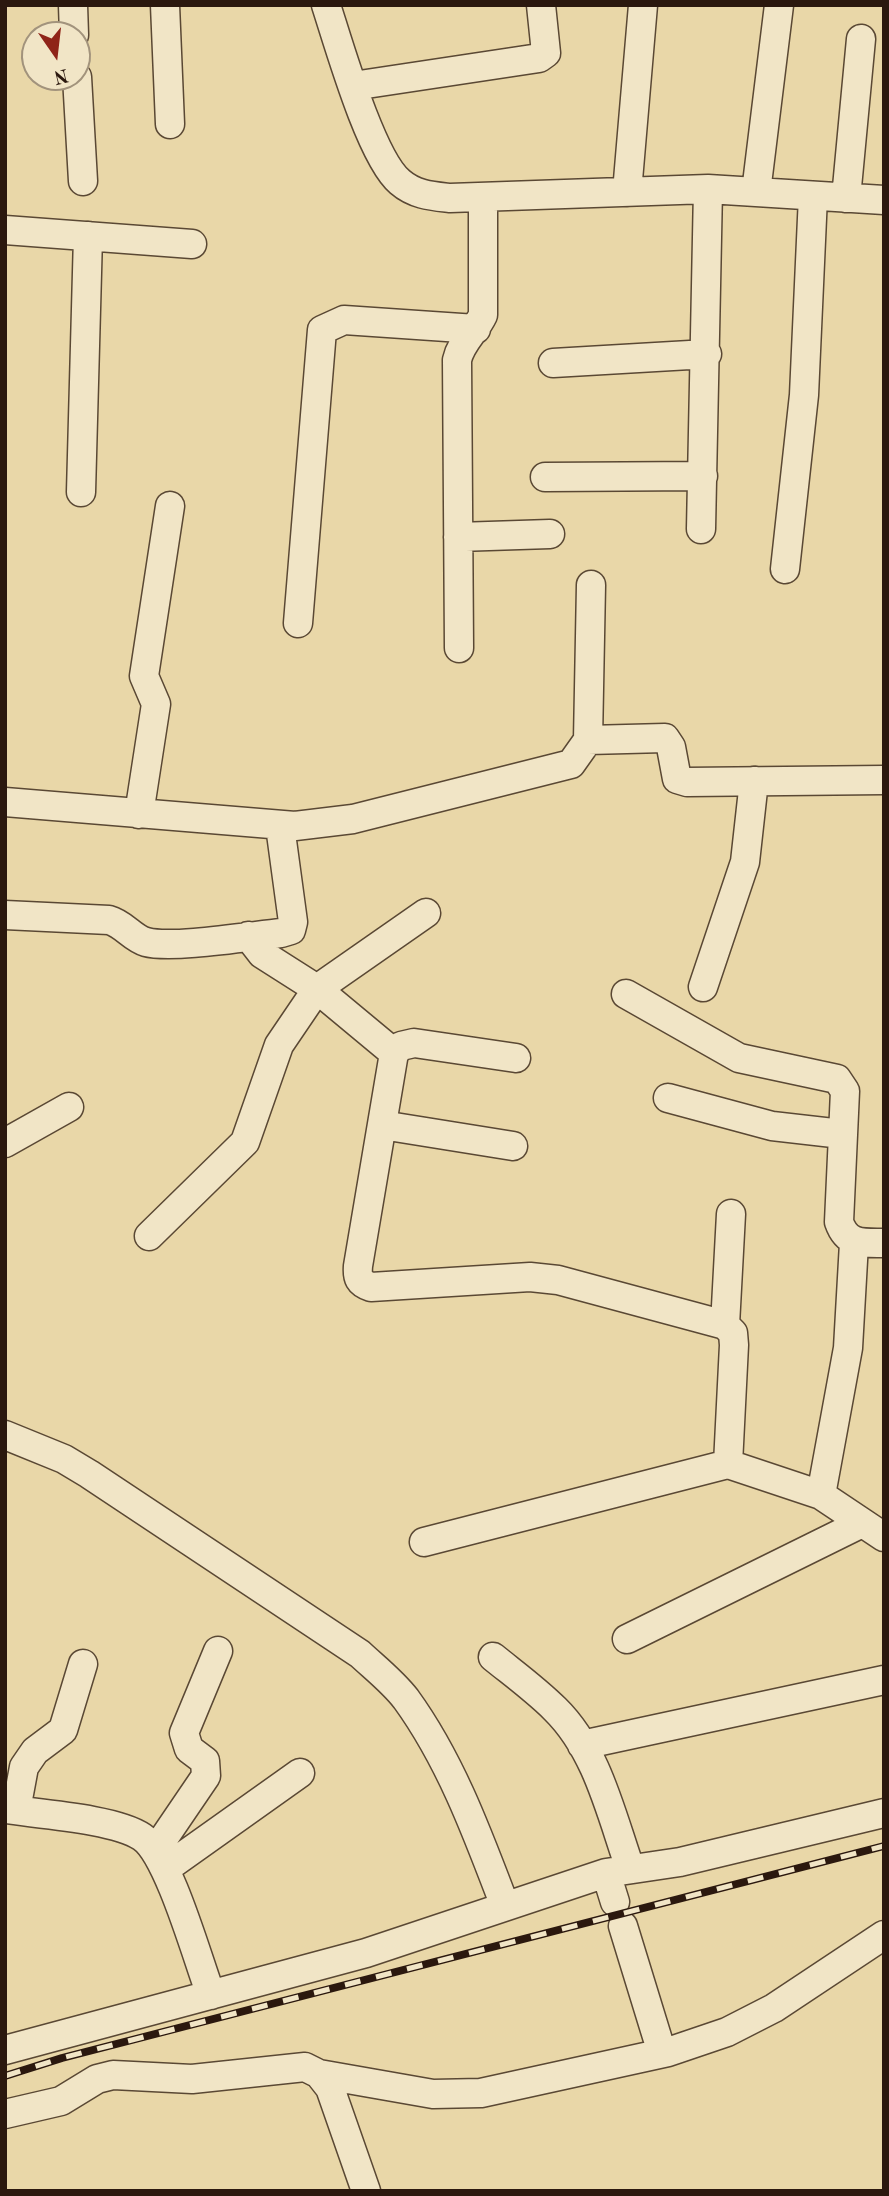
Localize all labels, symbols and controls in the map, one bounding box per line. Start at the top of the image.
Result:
north arrow [21,21,91,91]
text: N [51,64,70,86]

